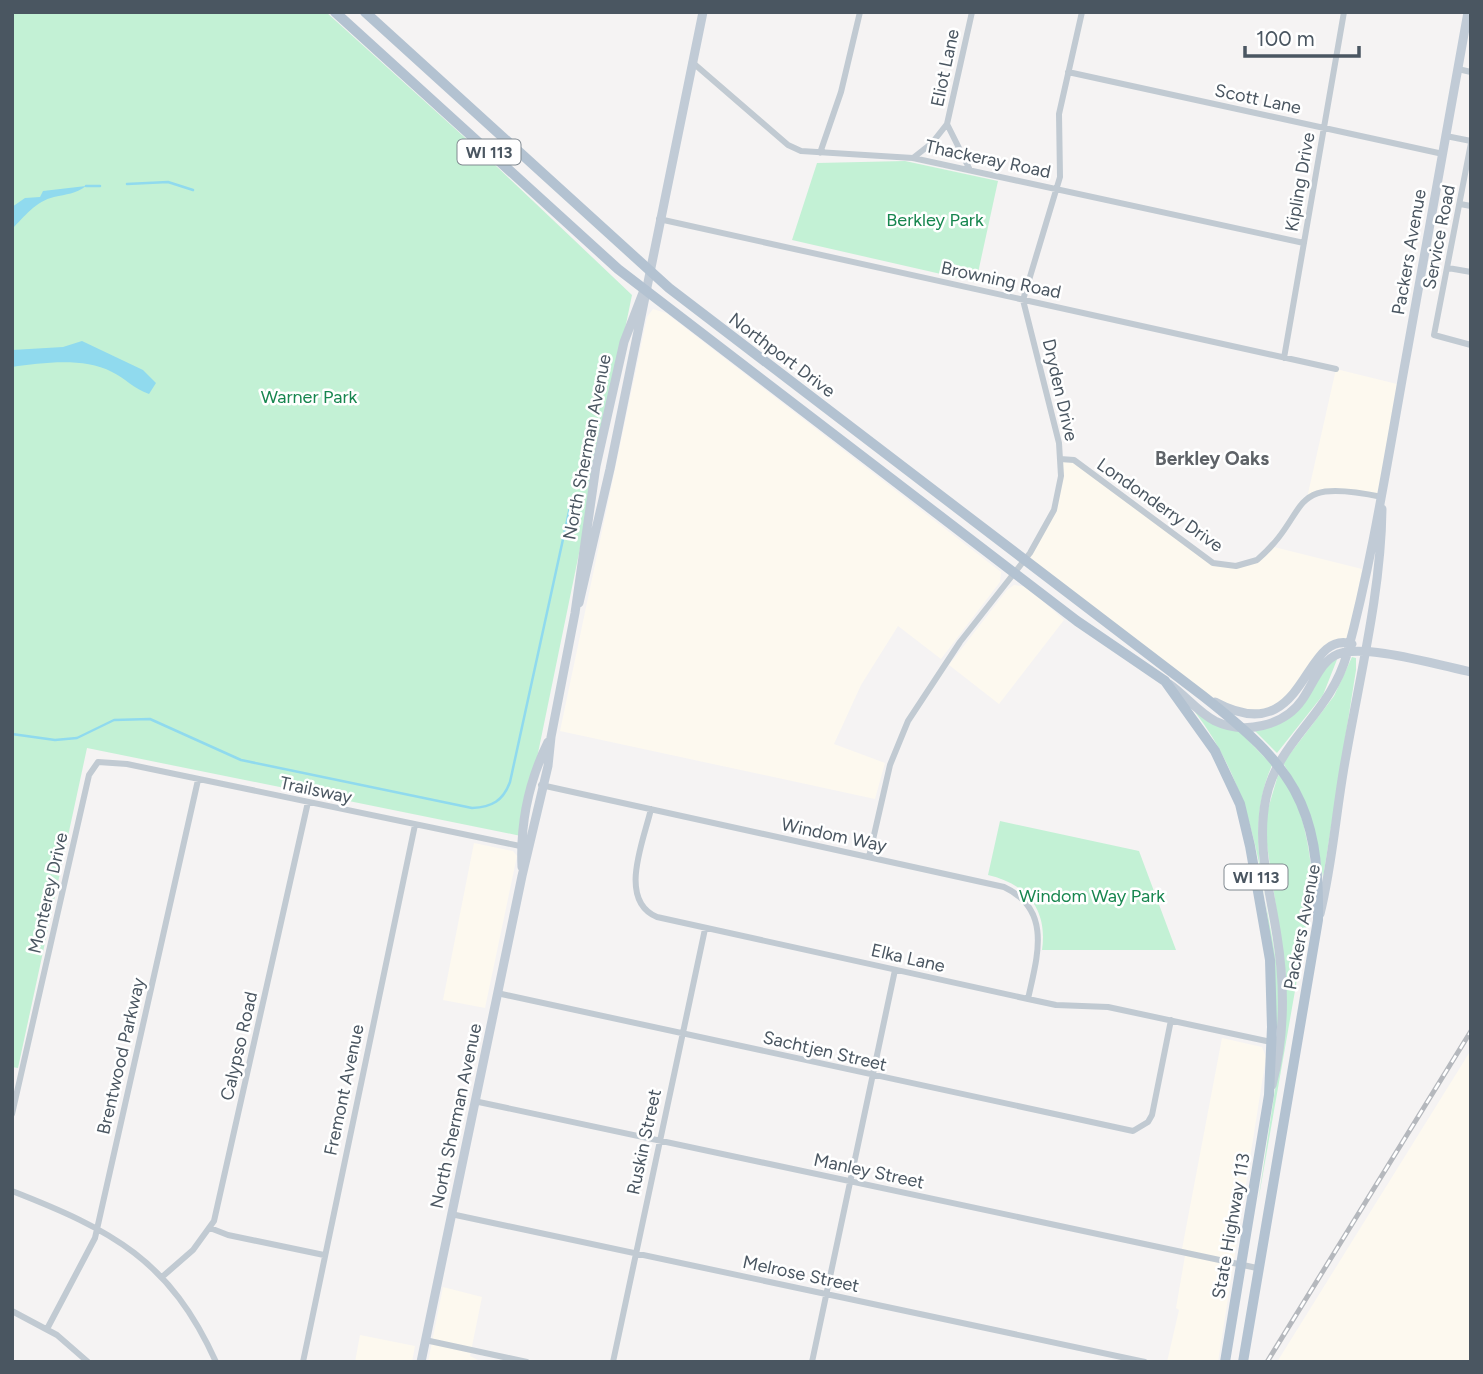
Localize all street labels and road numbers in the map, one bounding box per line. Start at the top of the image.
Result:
street label: Eliot Lane [926,27,964,109]
street label: Scott Lane [1213,79,1303,119]
street label: Kipling Drive [1280,130,1320,233]
street label: Thackeray Road [923,135,1053,183]
road number: WI 113 [458,140,520,164]
street label: Service Road [1418,183,1460,291]
street label: Packers Avenue [1387,187,1431,317]
street label: Browning Road [939,257,1063,303]
street label: Northport Drive [725,308,840,402]
street label: Dryden Drive [1038,337,1082,443]
street label: North Sherman Avenue [558,352,616,542]
street label: Londonderry Drive [1093,453,1227,557]
street label: Trailsway [278,772,355,808]
street label: Windom Way [779,813,889,857]
street label: Monterey Drive [23,830,73,956]
street label: Packers Avenue [1279,862,1325,992]
road number: WI 113 [1224,864,1288,890]
street label: Elka Lane [869,939,947,977]
street label: Brentwood Parkway [92,975,150,1137]
street label: Calypso Road [216,989,262,1103]
street label: North Sherman Avenue [426,1021,486,1211]
street label: Fremont Avenue [319,1022,369,1158]
street label: Sachtjen Street [761,1026,889,1076]
street label: Ruskin Street [622,1087,666,1197]
street label: Manley Street [812,1149,926,1193]
street label: State Highway 113 [1207,1151,1255,1301]
street label: Melrose Street [741,1251,861,1297]

